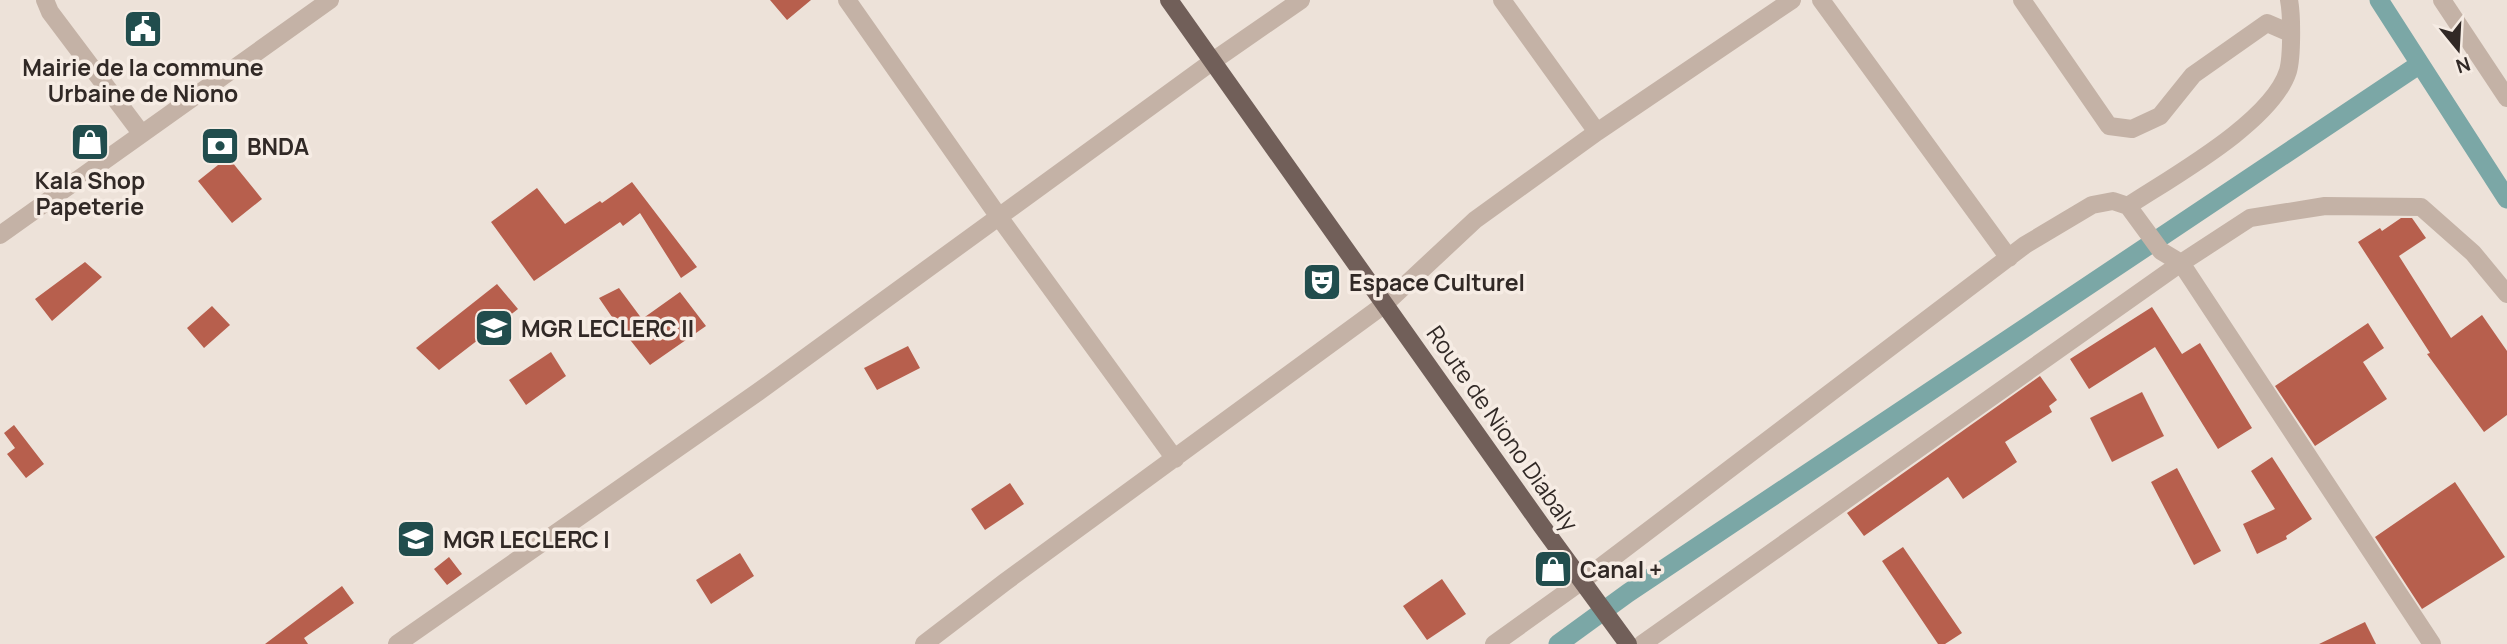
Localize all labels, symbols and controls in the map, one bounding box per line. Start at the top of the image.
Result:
public building icon: Mairie de la commune Urbaine de Niono [122,8,164,50]
north arrow [2423,14,2493,84]
place label: Mairie de la commune Urbaine de Niono [22,51,264,109]
text: N [2453,51,2474,80]
shop icon: Kala Shop Papeterie [69,121,111,163]
bank icon: BNDA [199,125,241,167]
place label: BNDA [247,130,309,162]
place label: Kala Shop Papeterie [35,164,145,222]
theatre icon: Espace Culturel [1301,261,1343,303]
place label: Espace Culturel [1349,266,1525,298]
school or university icon: MGR LECLERC II [473,307,515,349]
place label: MGR LECLERC II [521,312,694,344]
street label: Route de Niono Diabaly [1420,319,1586,537]
school or university icon: MGR LECLERC I [395,518,437,560]
place label: MGR LECLERC I [443,523,610,555]
shop icon: Canal + [1532,548,1574,590]
place label: Canal + [1580,553,1662,585]

